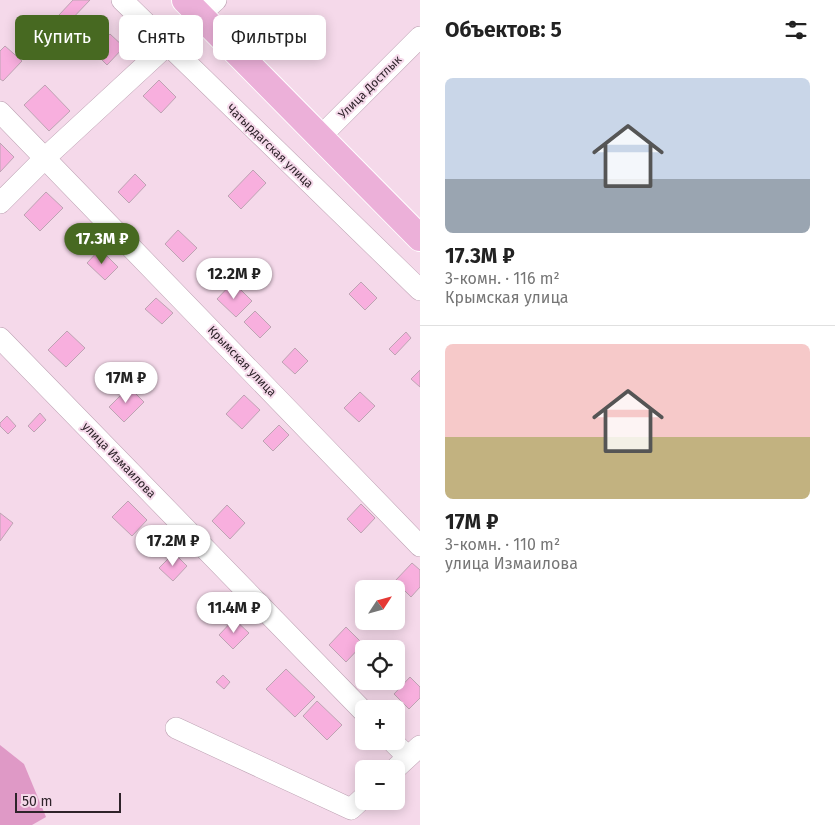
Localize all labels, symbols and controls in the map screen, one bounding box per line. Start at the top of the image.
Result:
chip: Купить [15,15,109,60]
chip: Снять [119,15,203,60]
chip: Фильтры [213,15,326,60]
icon: filters [782,16,810,44]
text: Объектов: 5 [445,17,562,43]
street label: Улица Достлык [336,52,405,121]
street label: Чатырдагская улица [224,101,316,191]
icon: home [583,111,673,201]
pin: 17.3M ₽ [56,222,148,265]
text: 17.3M ₽ [75,229,129,248]
text: 17.3M ₽ [445,243,515,269]
pin: 12.2M ₽ [188,258,280,300]
text: 12.2M ₽ [207,264,261,283]
text: 3-комн. · 116 m² [445,269,560,288]
text: Крымская улица [445,288,568,307]
street label: Крымская улица [205,323,279,399]
pin: 17M ₽ [91,362,161,404]
text: 17M ₽ [106,368,146,387]
icon: home [583,376,673,466]
street label: улица Измаилова [79,419,159,501]
text: 17M ₽ [445,509,499,535]
pin: 17.2M ₽ [127,524,219,567]
text: 17.2M ₽ [147,531,199,550]
text: 3-комн. · 110 m² [445,535,560,554]
text: улица Измаилова [445,554,578,573]
north arrow [355,580,405,630]
map controls [355,580,405,810]
pin: 11.4M ₽ [188,592,280,634]
text: 11.4M ₽ [208,598,260,617]
button: locate [355,640,405,690]
button: + [355,700,405,750]
button: − [355,760,405,810]
scale bar [15,790,121,813]
text: 50 m [22,793,53,810]

